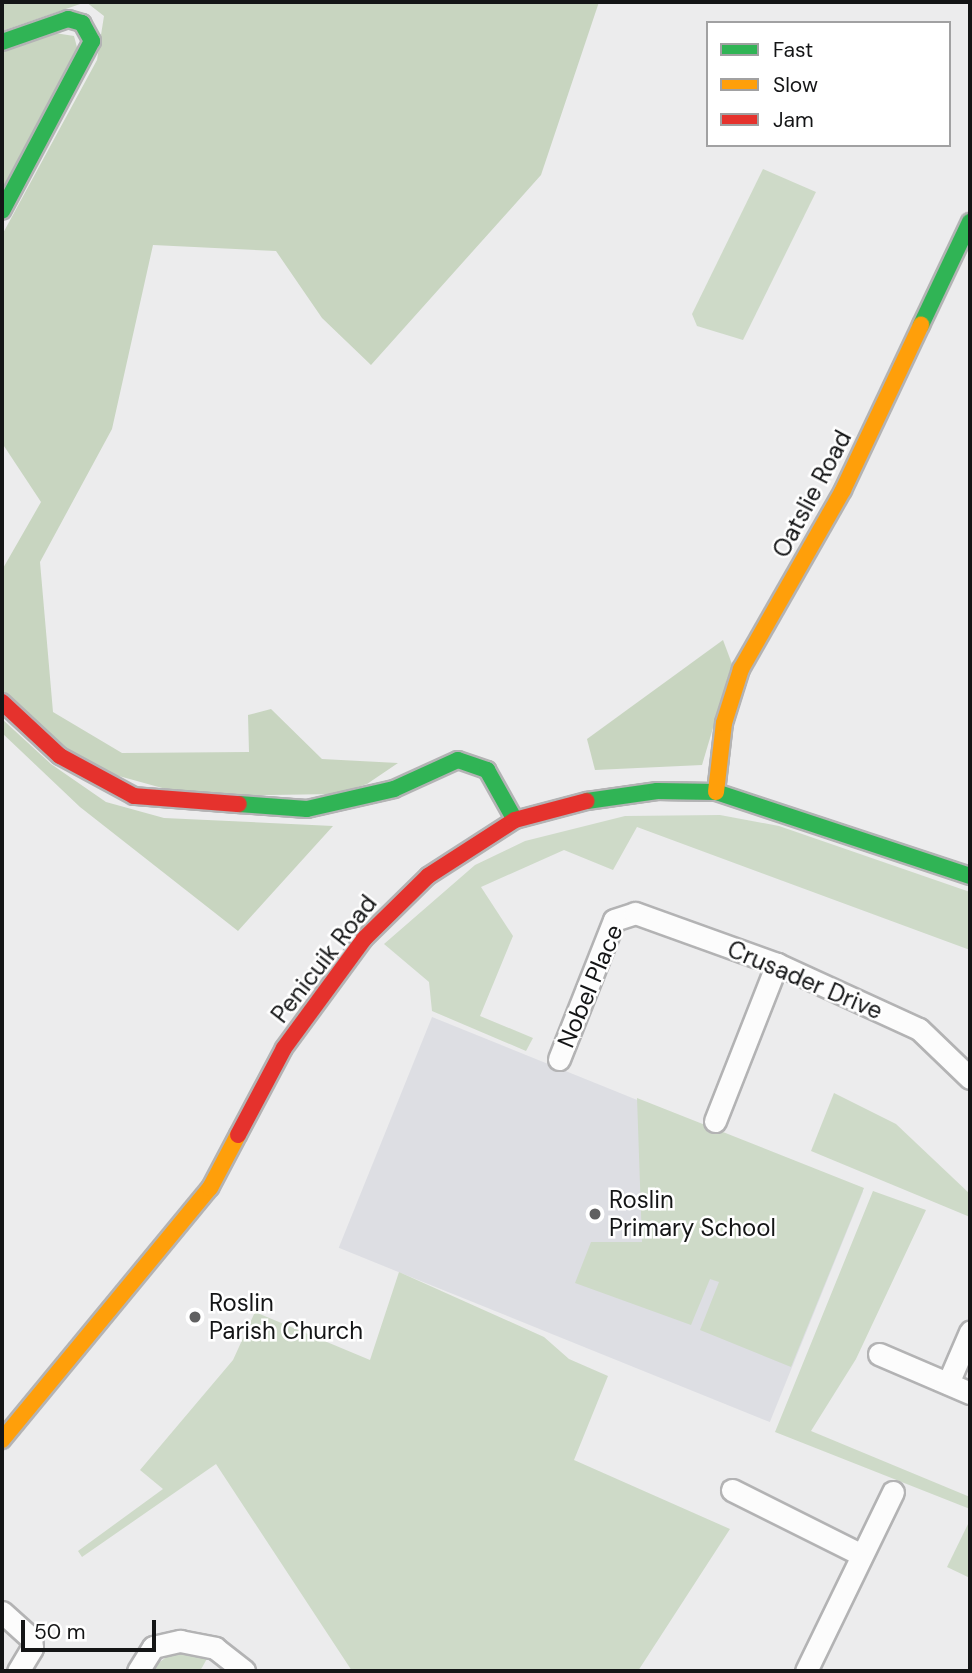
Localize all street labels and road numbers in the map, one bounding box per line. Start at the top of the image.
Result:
street label: Oatslie Road [766,426,858,562]
street label: Penicuik Road [265,889,383,1029]
street label: Nobel Place [551,920,629,1052]
street label: Crusader Drive [723,934,887,1026]

